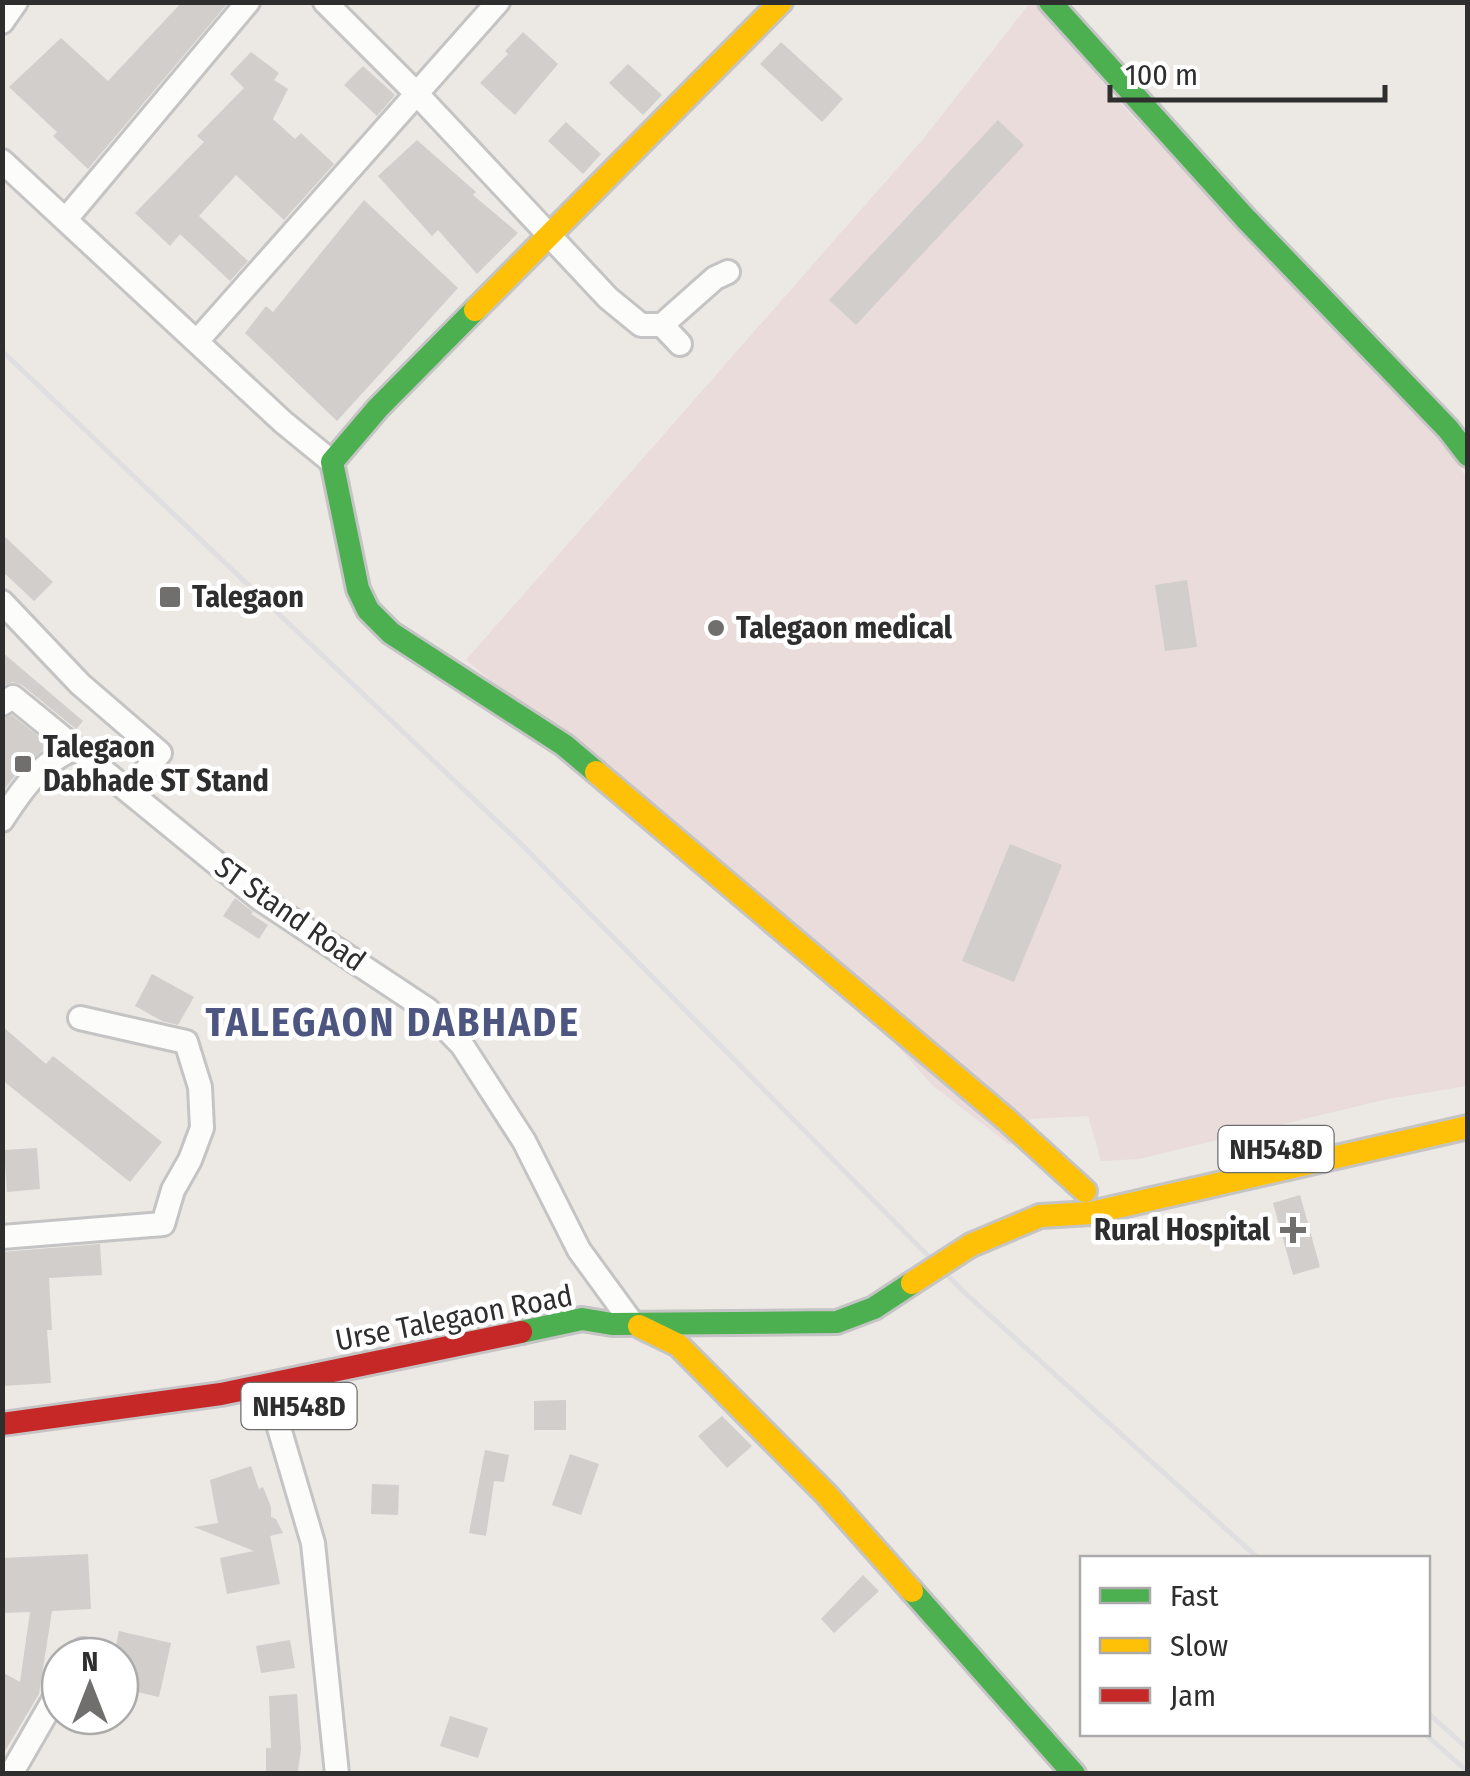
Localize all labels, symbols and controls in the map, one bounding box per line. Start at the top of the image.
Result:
scale bar [1110,40,1385,102]
text: 100 m [1125,57,1198,93]
place label: Talegaon [192,579,304,615]
marker: Talegaon [157,584,183,610]
place label: Talegaon medical [736,610,953,646]
marker: Talegaon medical [705,617,727,639]
place label: Talegaon Dabhade ST Stand [43,729,269,799]
marker: Talegaon Dabhade ST Stand [12,753,34,775]
street label: ST Stand Road [208,849,372,979]
district label: TALEGAON DABHADE [206,999,580,1047]
road number: NH548D [1218,1126,1334,1172]
place label: Rural Hospital [1094,1212,1271,1248]
marker: Rural Hospital [1280,1217,1306,1243]
street label: Urse Talegaon Road [332,1277,576,1359]
road number: NH548D [242,1383,356,1429]
legend [1080,1556,1430,1736]
text: Fast [1170,1578,1219,1614]
text: Slow [1170,1628,1228,1664]
north arrow [40,1636,140,1736]
text: N [82,1645,98,1678]
text: Jam [1170,1678,1216,1714]

